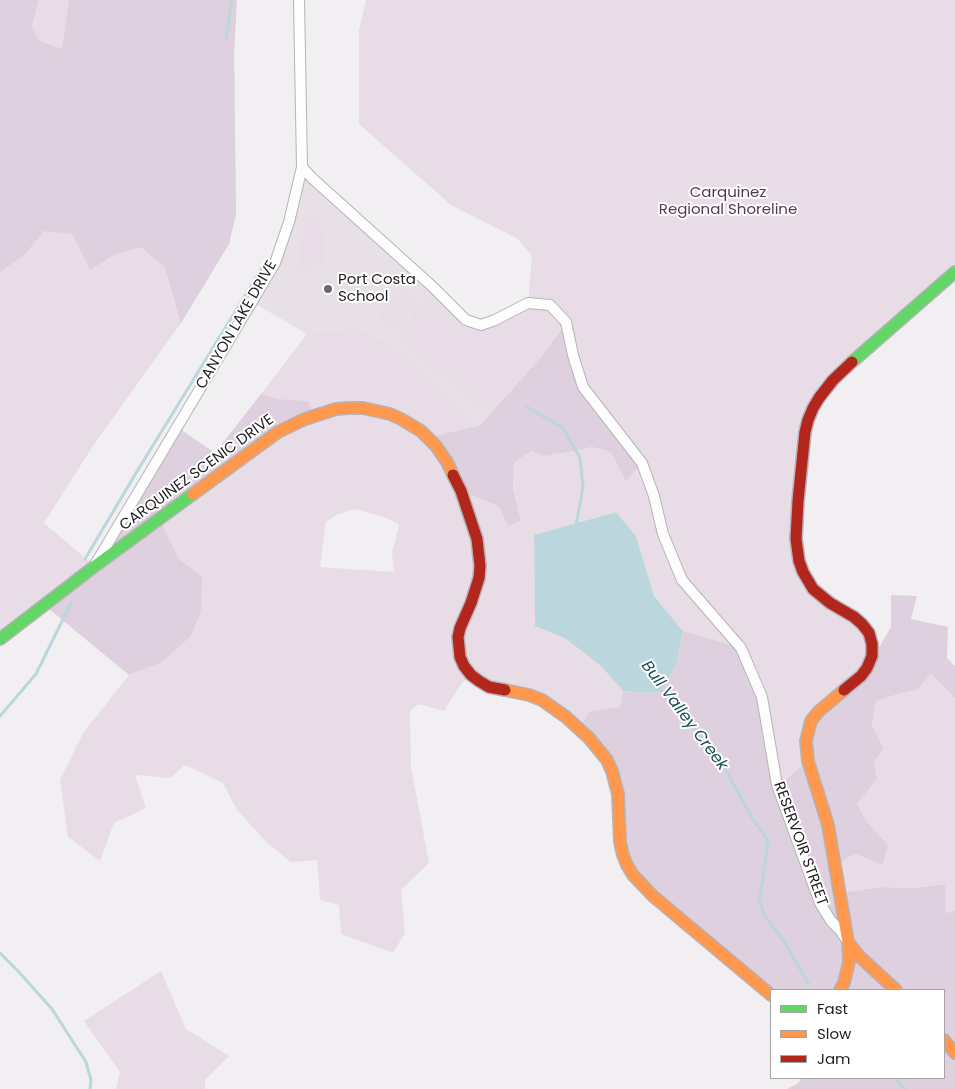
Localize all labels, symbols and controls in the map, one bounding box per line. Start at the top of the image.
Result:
park label: Carquinez Regional Shoreline [659,184,797,219]
street label: CANYON LAKE DRIVE [193,257,281,393]
place label: Port Costa School [338,271,416,306]
marker: Port Costa School [322,283,334,295]
street label: CARQUINEZ SCENIC DRIVE [116,411,278,535]
water label: Bull Valley Creek [637,657,731,775]
street label: RESERVOIR STREET [769,780,831,908]
legend [770,989,945,1079]
text: Fast [817,998,848,1019]
text: Slow [817,1023,851,1044]
text: Jam [817,1048,851,1069]

